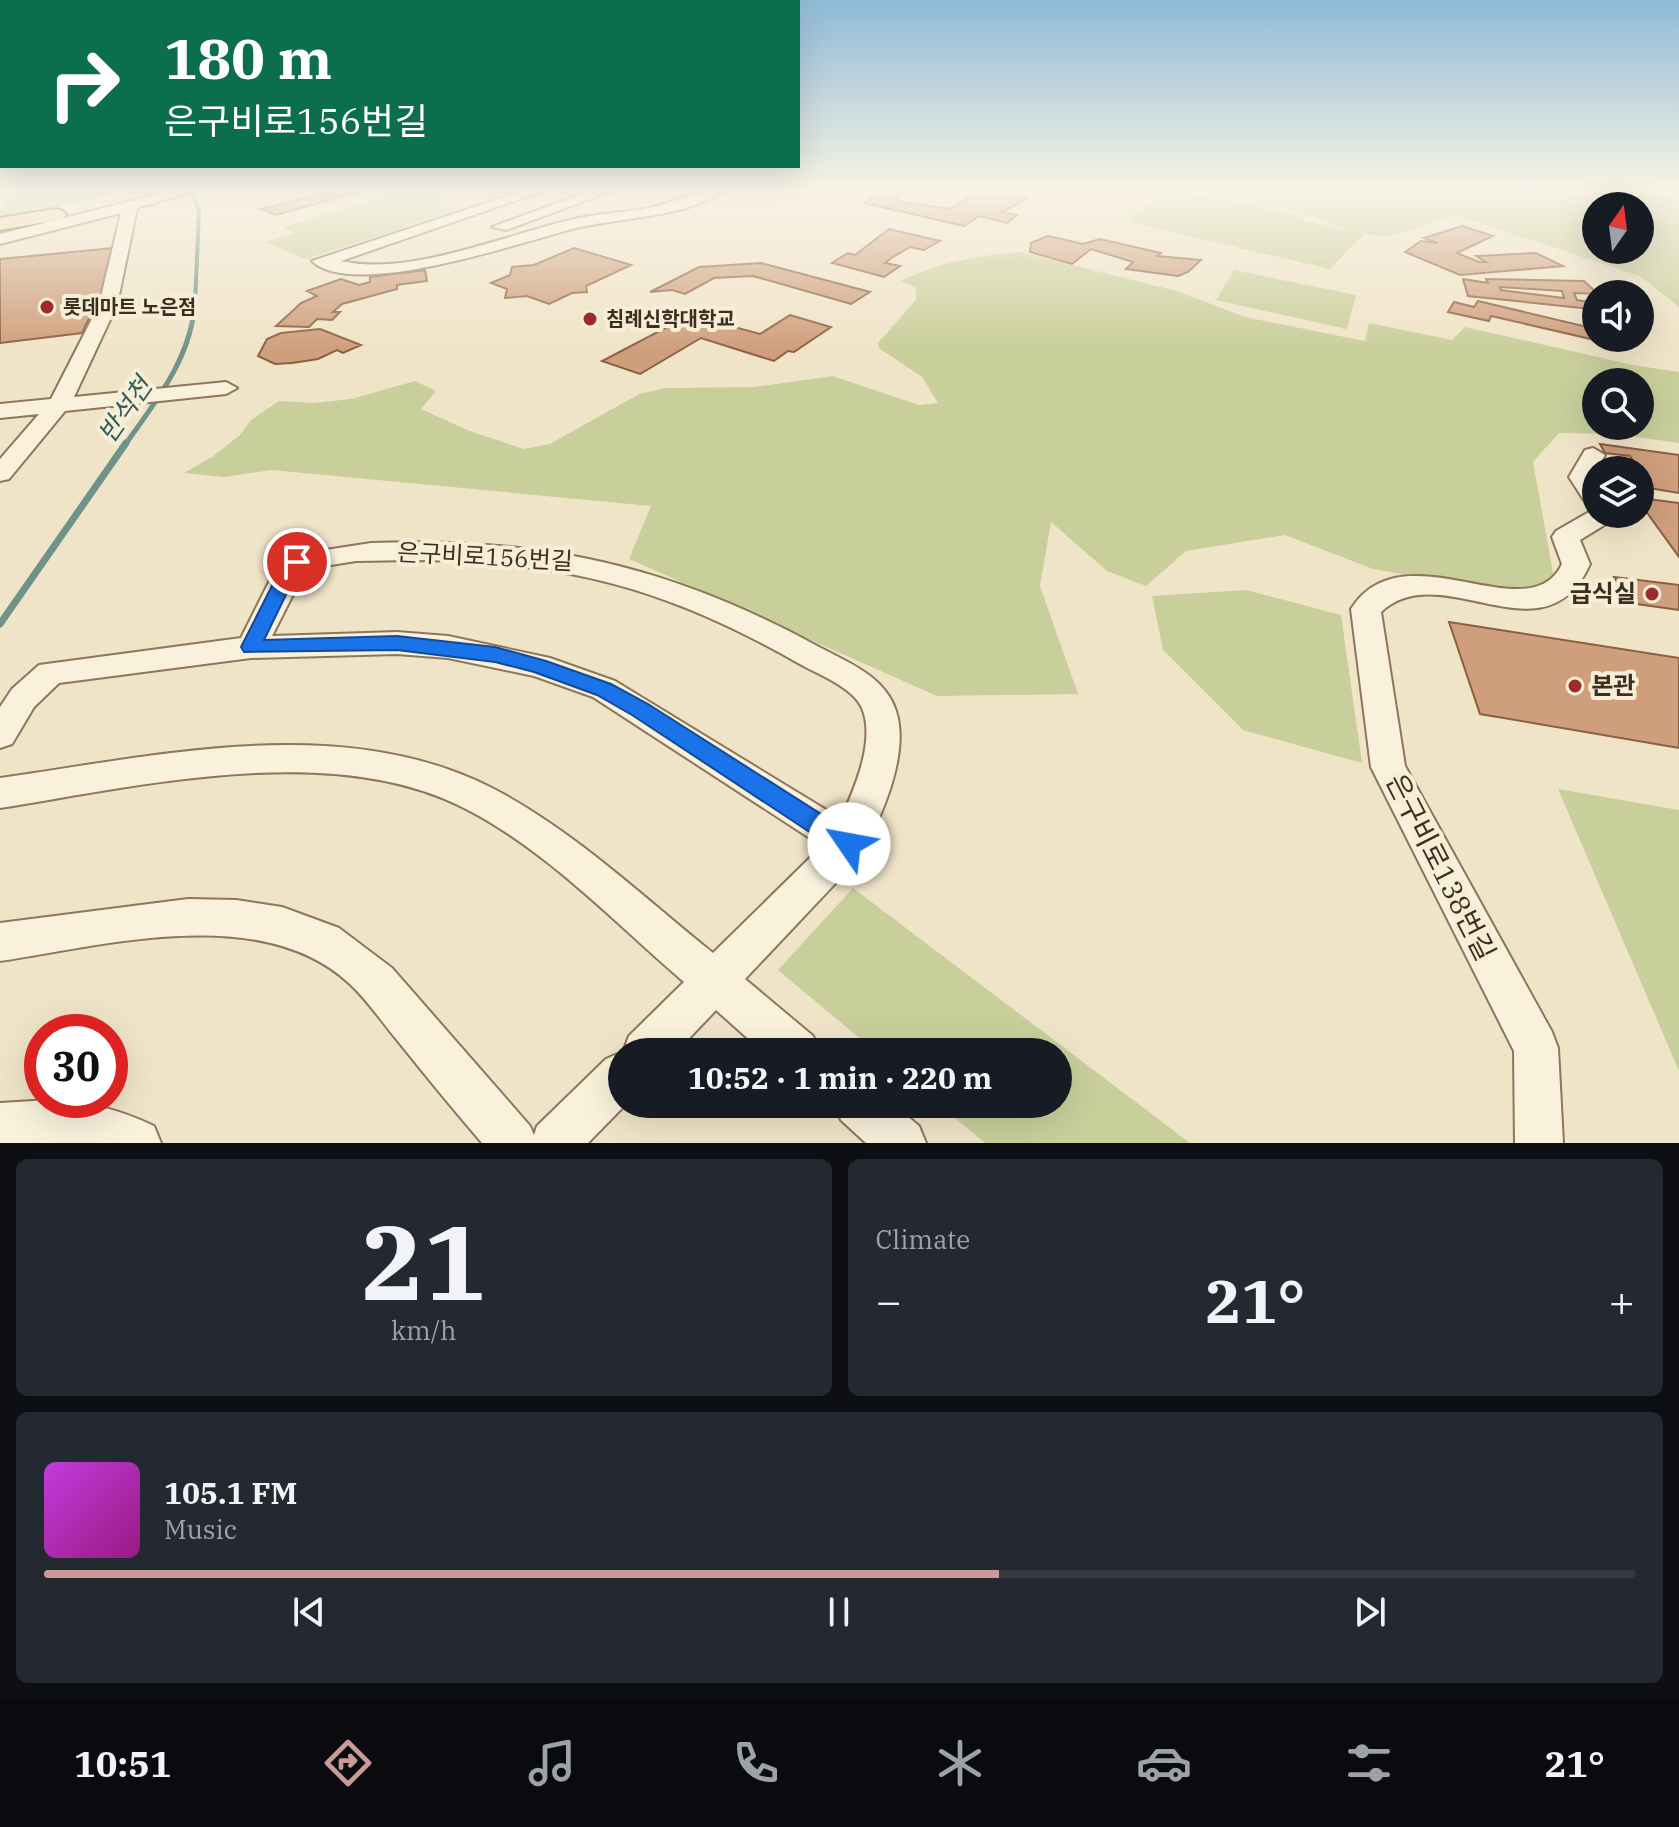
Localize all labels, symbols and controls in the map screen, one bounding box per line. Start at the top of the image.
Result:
text: 180 m [164,22,332,94]
icon: right [32,32,136,136]
text: 은구비로156번길 [164,97,428,144]
north arrow [1582,192,1654,264]
map controls [1582,192,1654,528]
button: sound [1582,280,1654,352]
place label: 롯데마트 노은점 [63,293,196,320]
marker: 롯데마트 노은점 [38,298,56,316]
place label: 침례신학대학교 [606,305,735,332]
marker: 침례신학대학교 [581,310,599,328]
water label: 반석천 [90,368,160,449]
button: search [1582,368,1654,440]
button: layers [1582,456,1654,528]
pin [263,528,331,596]
street label: 은구비로156번길 [396,535,574,577]
icon: arrive [275,540,319,584]
place label: 급식실 [1570,577,1636,609]
marker: 급식실 [1643,585,1661,603]
place label: 본관 [1591,669,1635,701]
marker: 본관 [1566,677,1584,695]
street label: 은구비로138번길 [1378,767,1504,966]
position arrow [807,802,891,886]
speed limit sign: 30 [24,1014,128,1118]
text: 10:52 · 1 min · 220 m [688,1058,992,1097]
text: 21 [361,1193,486,1329]
text: Climate [876,1222,970,1256]
text: 21° [1205,1261,1305,1340]
text: − [876,1272,902,1329]
text: + [1609,1272,1635,1329]
text: km/h [391,1313,457,1347]
text: 105.1 FM [164,1473,297,1512]
text: Music [164,1512,237,1546]
icon: previous [287,1590,331,1634]
icon: pause [817,1590,861,1634]
icon: next [1348,1590,1392,1634]
icon: directions [320,1735,376,1791]
icon: music [524,1735,580,1791]
icon: phone [728,1735,784,1791]
icon: climate [932,1735,988,1791]
icon: car [1136,1735,1192,1791]
icon: filters [1341,1735,1397,1791]
text: 10:51 [74,1740,171,1787]
text: 21° [1545,1740,1605,1787]

